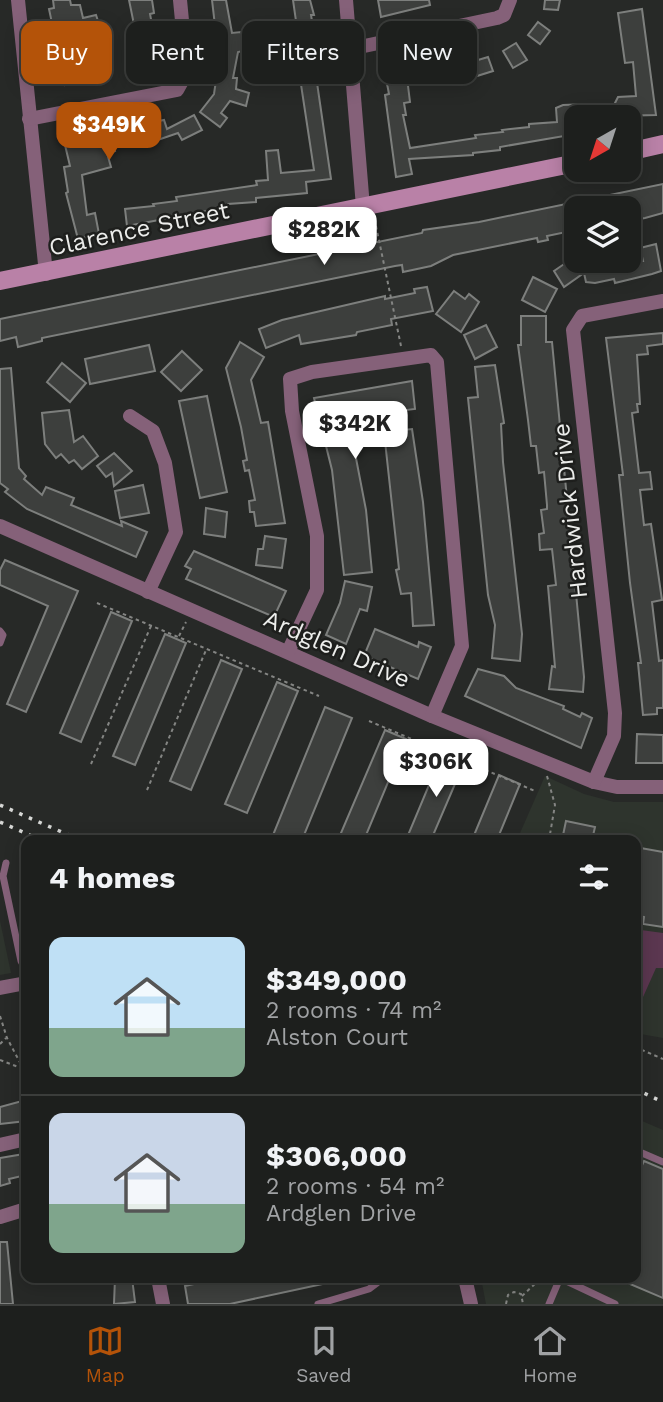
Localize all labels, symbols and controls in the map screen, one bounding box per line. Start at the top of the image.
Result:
chip: Buy [21,21,112,84]
chip: Rent [126,21,228,84]
chip: Filters [242,21,364,84]
chip: New [378,21,477,84]
pin: $349K [60,102,158,162]
north arrow [564,105,640,182]
map controls [564,105,641,273]
text: $349K [72,111,146,138]
street label: Clarence Street [46,196,232,262]
button: layers [564,196,641,273]
pin: $282K [275,208,373,267]
text: $282K [288,216,360,243]
pin: $342K [306,402,404,461]
text: $342K [319,410,391,437]
street label: Hardwick Drive [547,422,593,600]
street label: Ardglen Drive [260,604,414,694]
pin: $306K [387,740,485,799]
text: $306K [399,748,473,775]
icon: filters [575,858,613,896]
text: 4 homes [49,860,175,895]
text: $349,000 [266,962,407,997]
icon: home [105,965,189,1049]
text: 2 rooms · 74 m² [266,997,441,1024]
text: Alston Court [266,1024,408,1051]
text: $306,000 [266,1138,407,1173]
icon: home [105,1141,189,1225]
text: 2 rooms · 54 m² [266,1173,444,1200]
text: Ardglen Drive [266,1200,416,1227]
tab: Map [86,1322,125,1387]
tab: Saved [296,1322,351,1387]
tab: Home [523,1322,577,1387]

